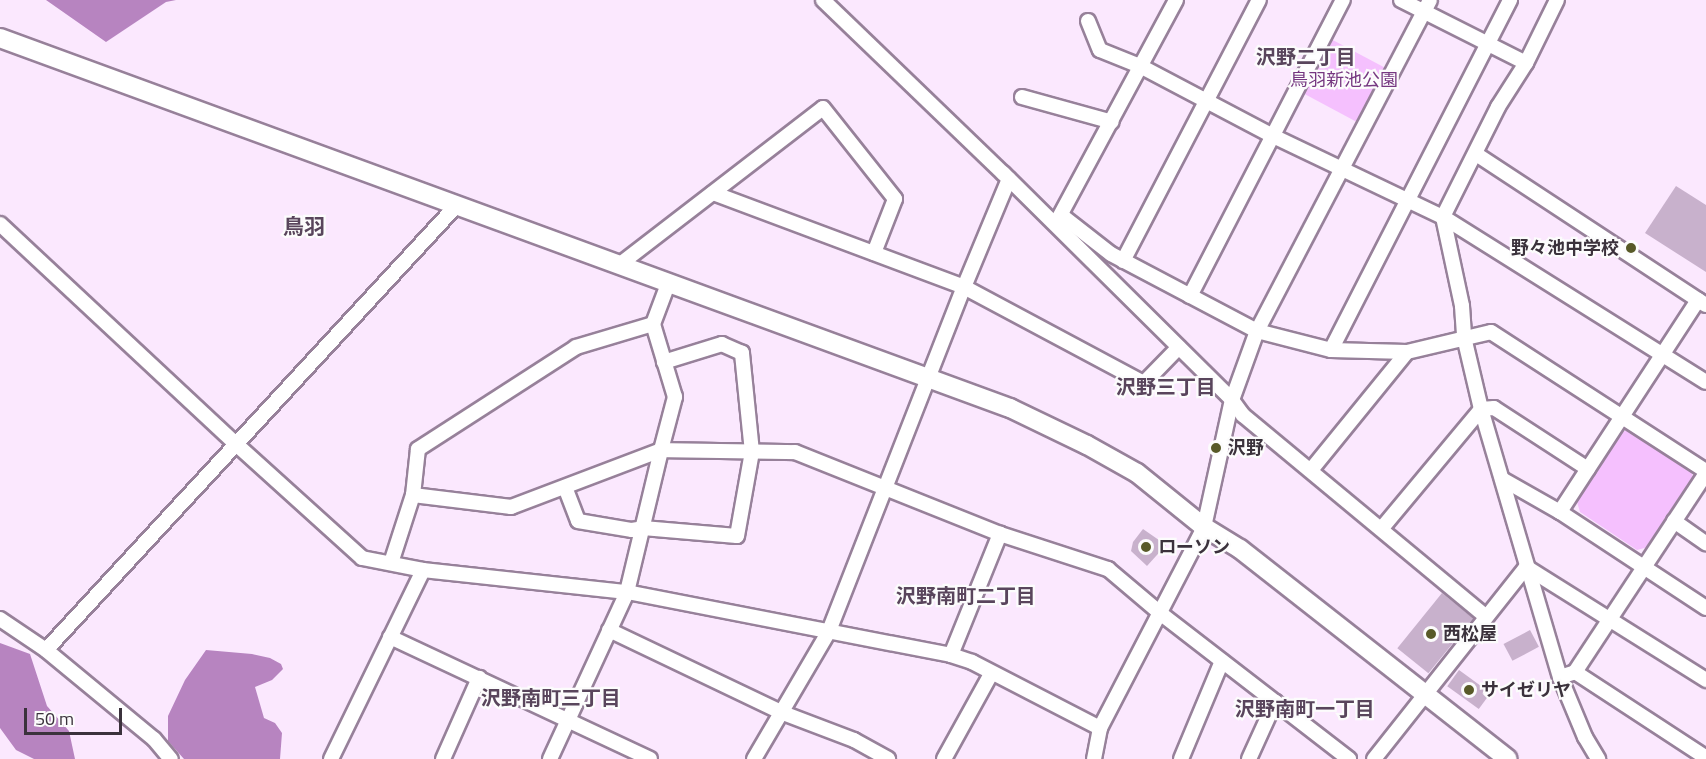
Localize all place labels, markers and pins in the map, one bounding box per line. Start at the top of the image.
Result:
place label: 野々池中学校 [1511,237,1619,259]
marker: 野々池中学校 [1624,241,1638,255]
place label: 沢野 [1228,437,1264,459]
marker: 沢野 [1209,441,1223,455]
place label: ローソン [1158,536,1230,558]
marker: ローソン [1139,540,1153,554]
place label: 西松屋 [1443,623,1497,645]
marker: 西松屋 [1424,627,1438,641]
place label: サイゼリヤ [1481,679,1571,701]
marker: サイゼリヤ [1462,683,1476,697]

